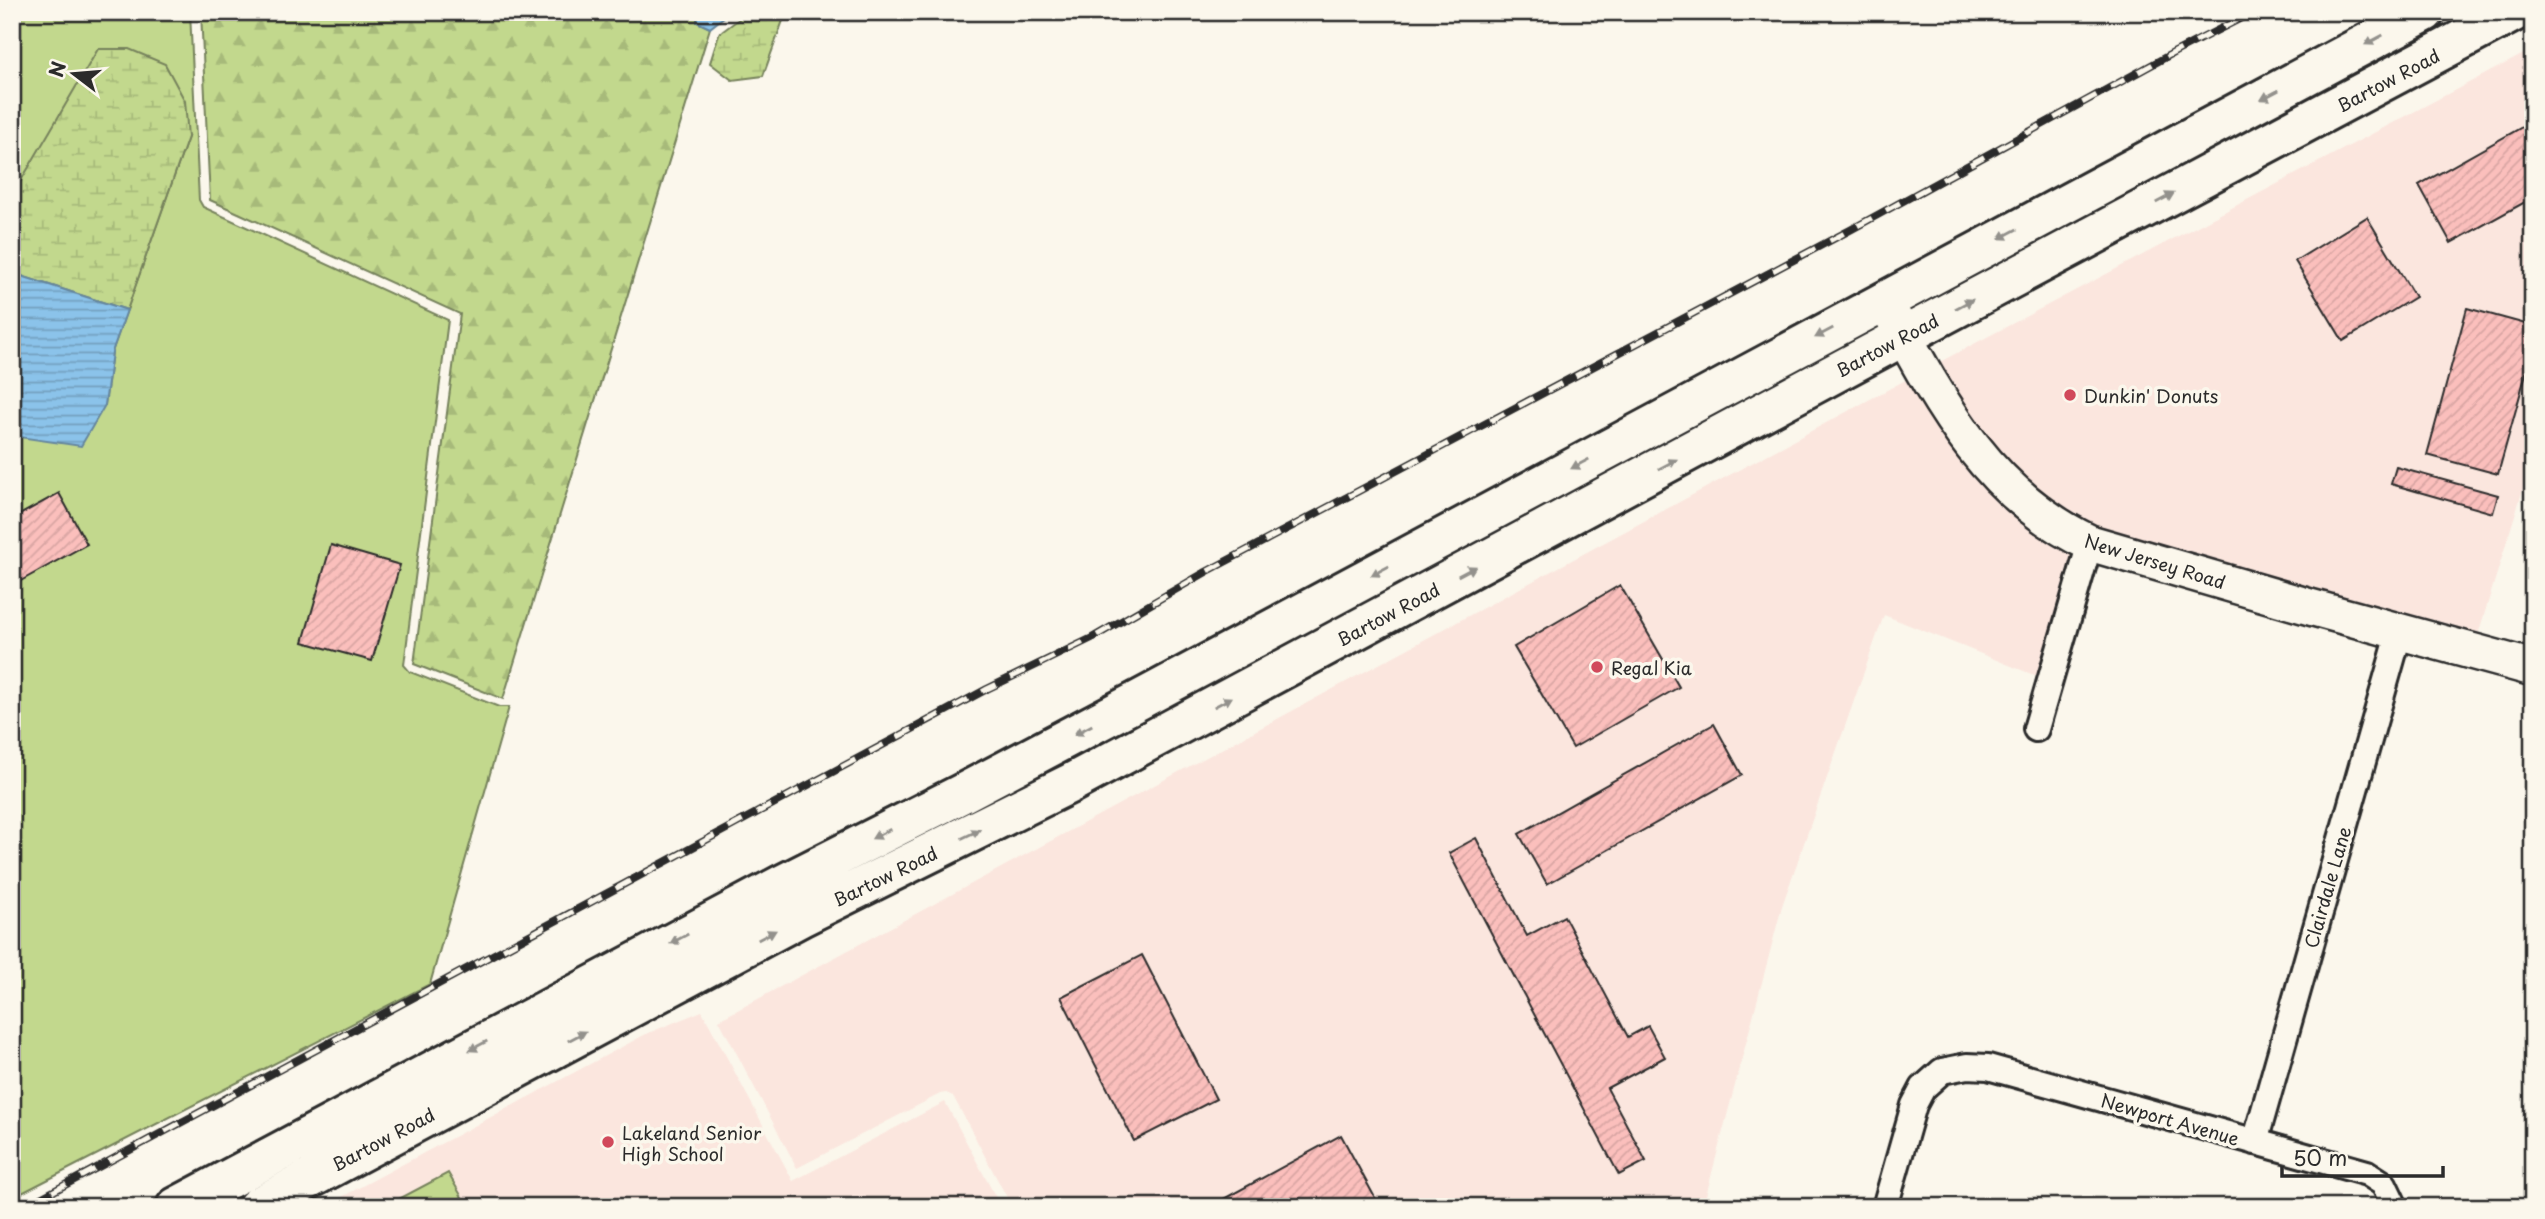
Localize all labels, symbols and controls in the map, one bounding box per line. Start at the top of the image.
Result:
one-way arrow [2363,33,2383,45]
north arrow [38,38,108,108]
street label: Bartow Road [2332,41,2444,119]
text: N [41,58,72,80]
one-way arrow [2260,89,2280,101]
one-way arrow [2155,192,2175,204]
one-way arrow [1999,228,2018,240]
one-way arrow [1954,298,1974,310]
street label: Bartow Road [1831,306,1943,384]
one-way arrow [1814,327,1834,339]
place label: Dunkin' Donuts [2084,382,2218,409]
marker: Dunkin' Donuts [2062,387,2078,403]
one-way arrow [1570,458,1590,469]
one-way arrow [1658,458,1677,470]
street label: New Jersey Road [2081,527,2229,595]
one-way arrow [1370,565,1390,577]
one-way arrow [1457,566,1477,577]
street label: Bartow Road [1332,575,1444,653]
place label: Regal Kia [1611,654,1692,681]
marker: Regal Kia [1589,659,1605,675]
one-way arrow [1214,696,1233,708]
one-way arrow [1073,724,1093,735]
street label: Clairdale Lane [2297,823,2357,951]
one-way arrow [961,828,981,840]
one-way arrow [871,829,891,840]
street label: Bartow Road [828,839,942,913]
one-way arrow [757,929,777,941]
one-way arrow [669,933,689,945]
one-way arrow [567,1030,586,1042]
one-way arrow [468,1040,488,1051]
street label: Newport Avenue [2098,1086,2243,1152]
street label: Bartow Road [327,1100,439,1178]
place label: Lakeland Senior High School [622,1119,762,1167]
marker: Lakeland Senior High School [600,1134,616,1150]
scale bar [2282,1135,2444,1179]
text: 50 m [2293,1141,2347,1173]

